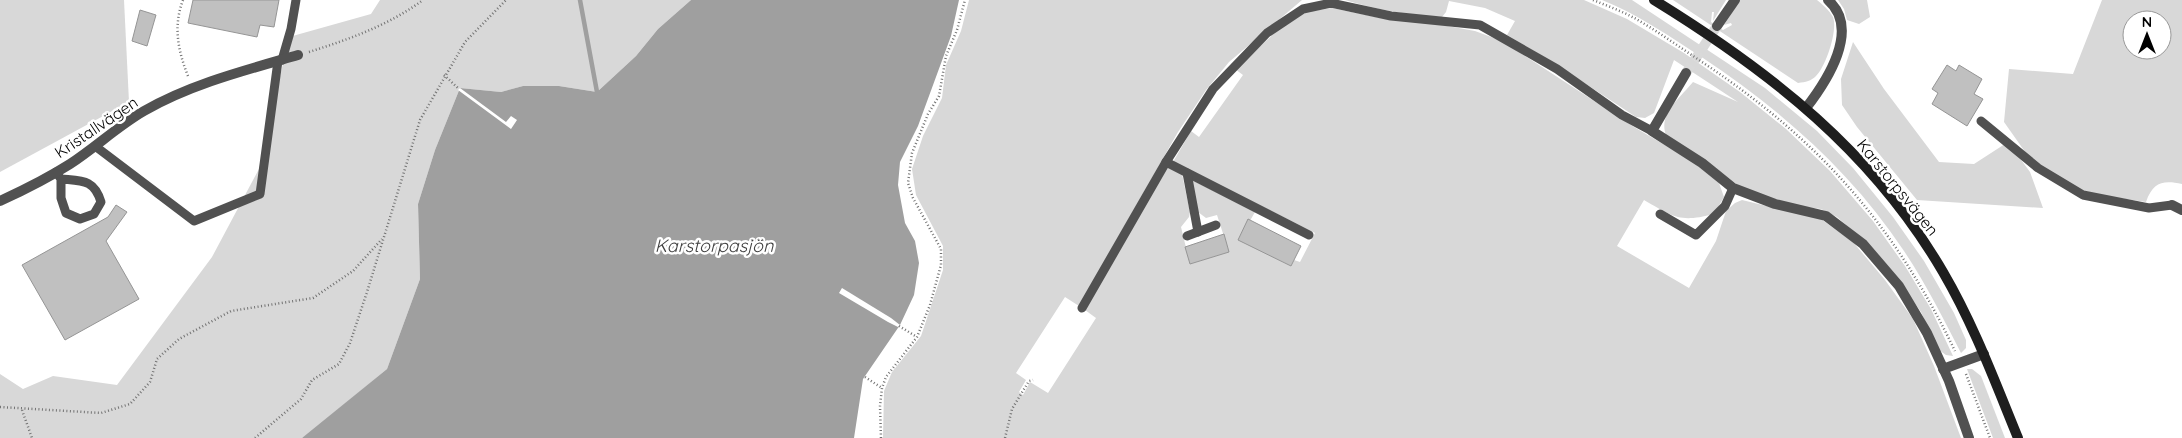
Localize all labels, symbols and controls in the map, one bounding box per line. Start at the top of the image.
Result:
north arrow [2122,10,2172,60]
text: N [2142,13,2152,31]
street label: Kristallvägen [51,92,141,162]
street label: Karstorpsvägen [1853,135,1943,239]
water label: Karstorpasjön [655,234,774,257]

